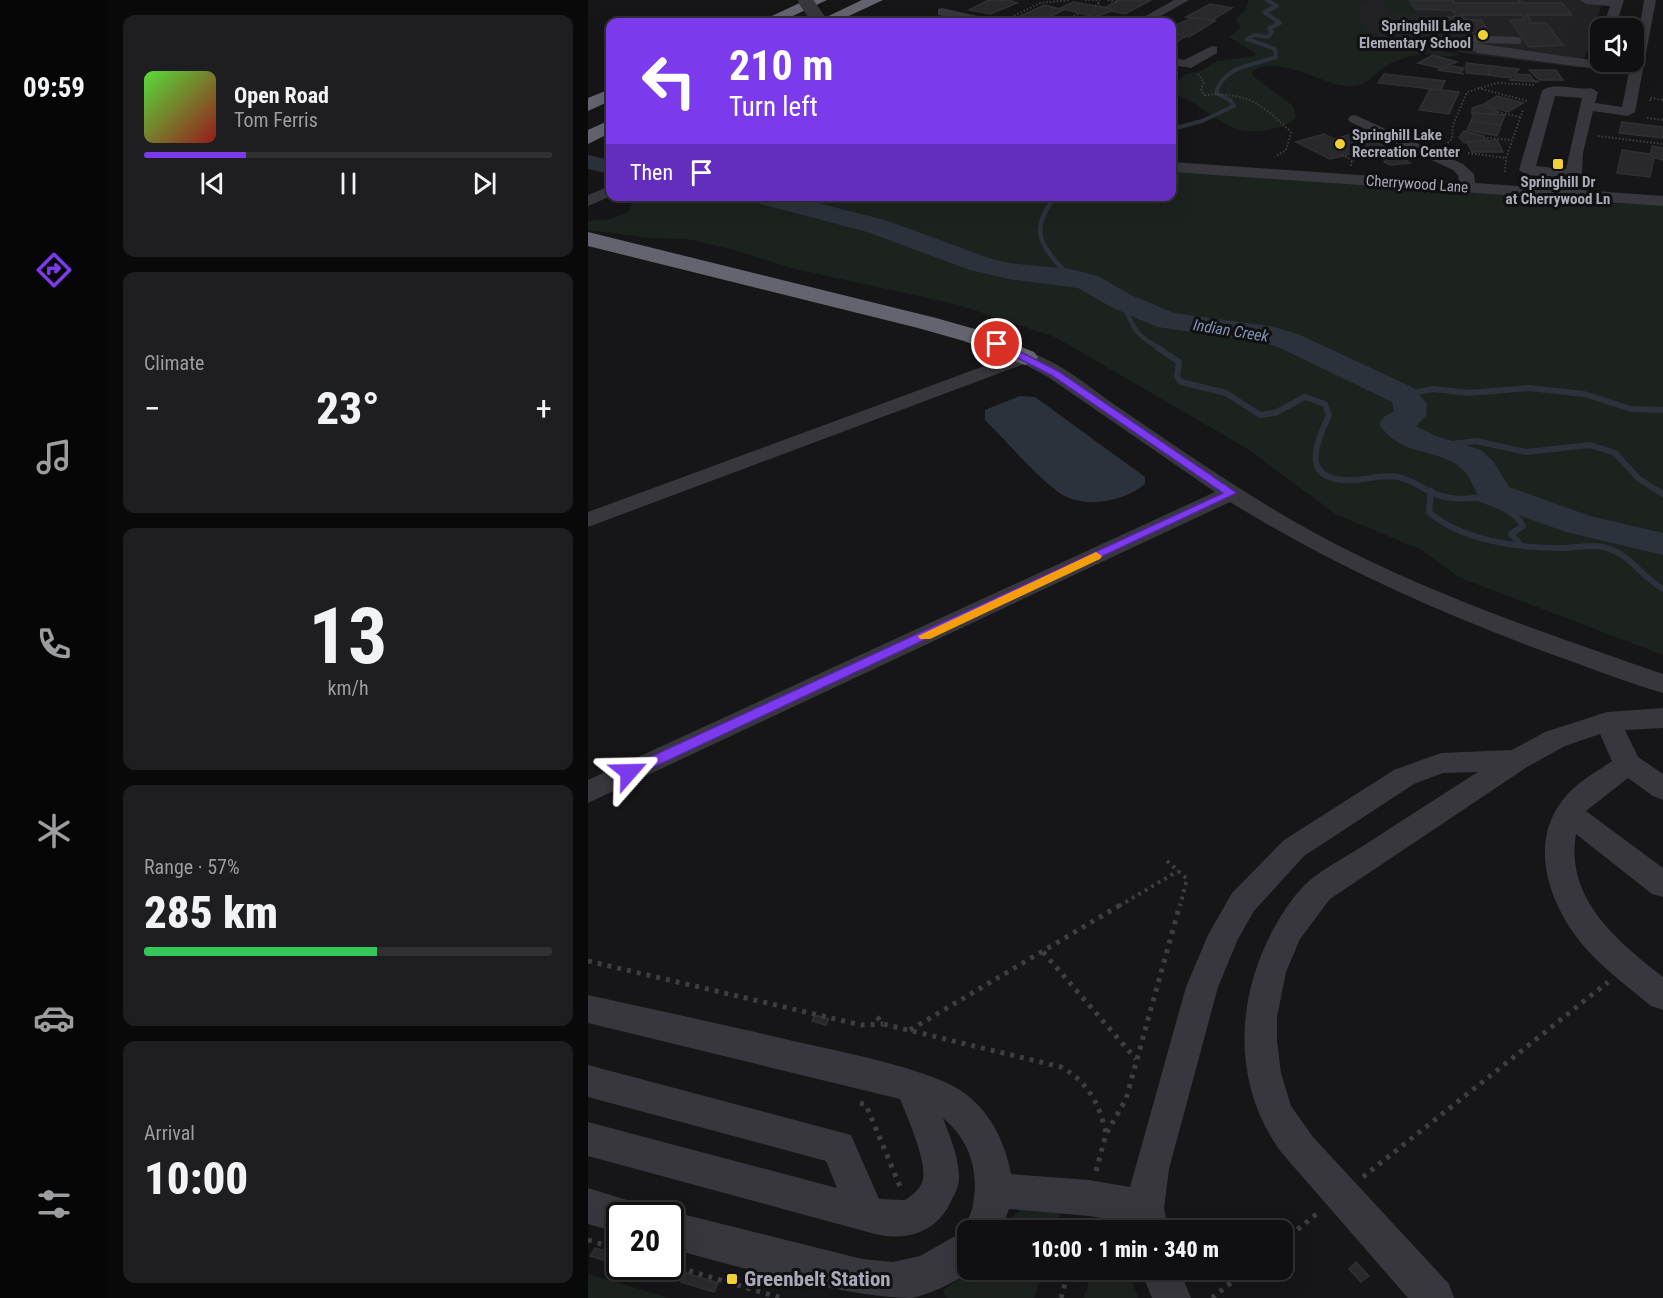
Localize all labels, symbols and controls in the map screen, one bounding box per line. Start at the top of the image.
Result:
place label: Springhill Lake Elementary School [1359,17,1471,52]
map controls [1590,18,1644,72]
button: sound [1590,18,1644,72]
marker: Springhill Lake Elementary School [1476,28,1490,42]
text: 210 m [729,41,834,90]
icon: left [630,42,708,120]
text: 09:59 [23,72,85,104]
text: Open Road [234,83,329,108]
text: Turn left [729,91,818,123]
text: Tom Ferris [234,108,318,132]
place label: Springhill Lake Recreation Center [1352,126,1460,161]
marker: Springhill Lake Recreation Center [1333,137,1347,151]
icon: arrive [685,156,718,189]
marker: Springhill Dr at Cherrywood Ln [1551,157,1565,171]
text: Then [630,160,673,185]
icon: previous [196,167,229,200]
icon: pause [332,167,365,200]
icon: next [468,167,501,200]
street label: Cherrywood Lane [1365,171,1469,197]
place label: Springhill Dr at Cherrywood Ln [1506,173,1610,208]
icon: directions [33,249,75,291]
water label: Indian Creek [1192,315,1271,346]
pin [971,318,1022,369]
icon: arrive [980,327,1013,360]
text: Climate [144,351,204,375]
text: 23° [316,382,380,435]
text: − [144,389,161,428]
text: + [536,389,552,428]
icon: music [33,436,75,478]
text: 13 [309,591,387,682]
icon: phone [33,623,75,665]
text: km/h [327,676,369,700]
position arrow [597,740,661,804]
icon: climate [33,810,75,852]
text: Range · 57% [144,855,240,879]
text: 285 km [144,886,278,939]
icon: car [33,997,75,1039]
text: Arrival [144,1121,195,1145]
text: 10:00 [144,1152,248,1205]
icon: filters [33,1183,75,1225]
speed limit sign: 20 [606,1202,684,1280]
text: 10:00 · 1 min · 340 m [1031,1237,1219,1262]
place label: Greenbelt Station [744,1267,891,1291]
marker: Greenbelt Station [725,1272,739,1286]

